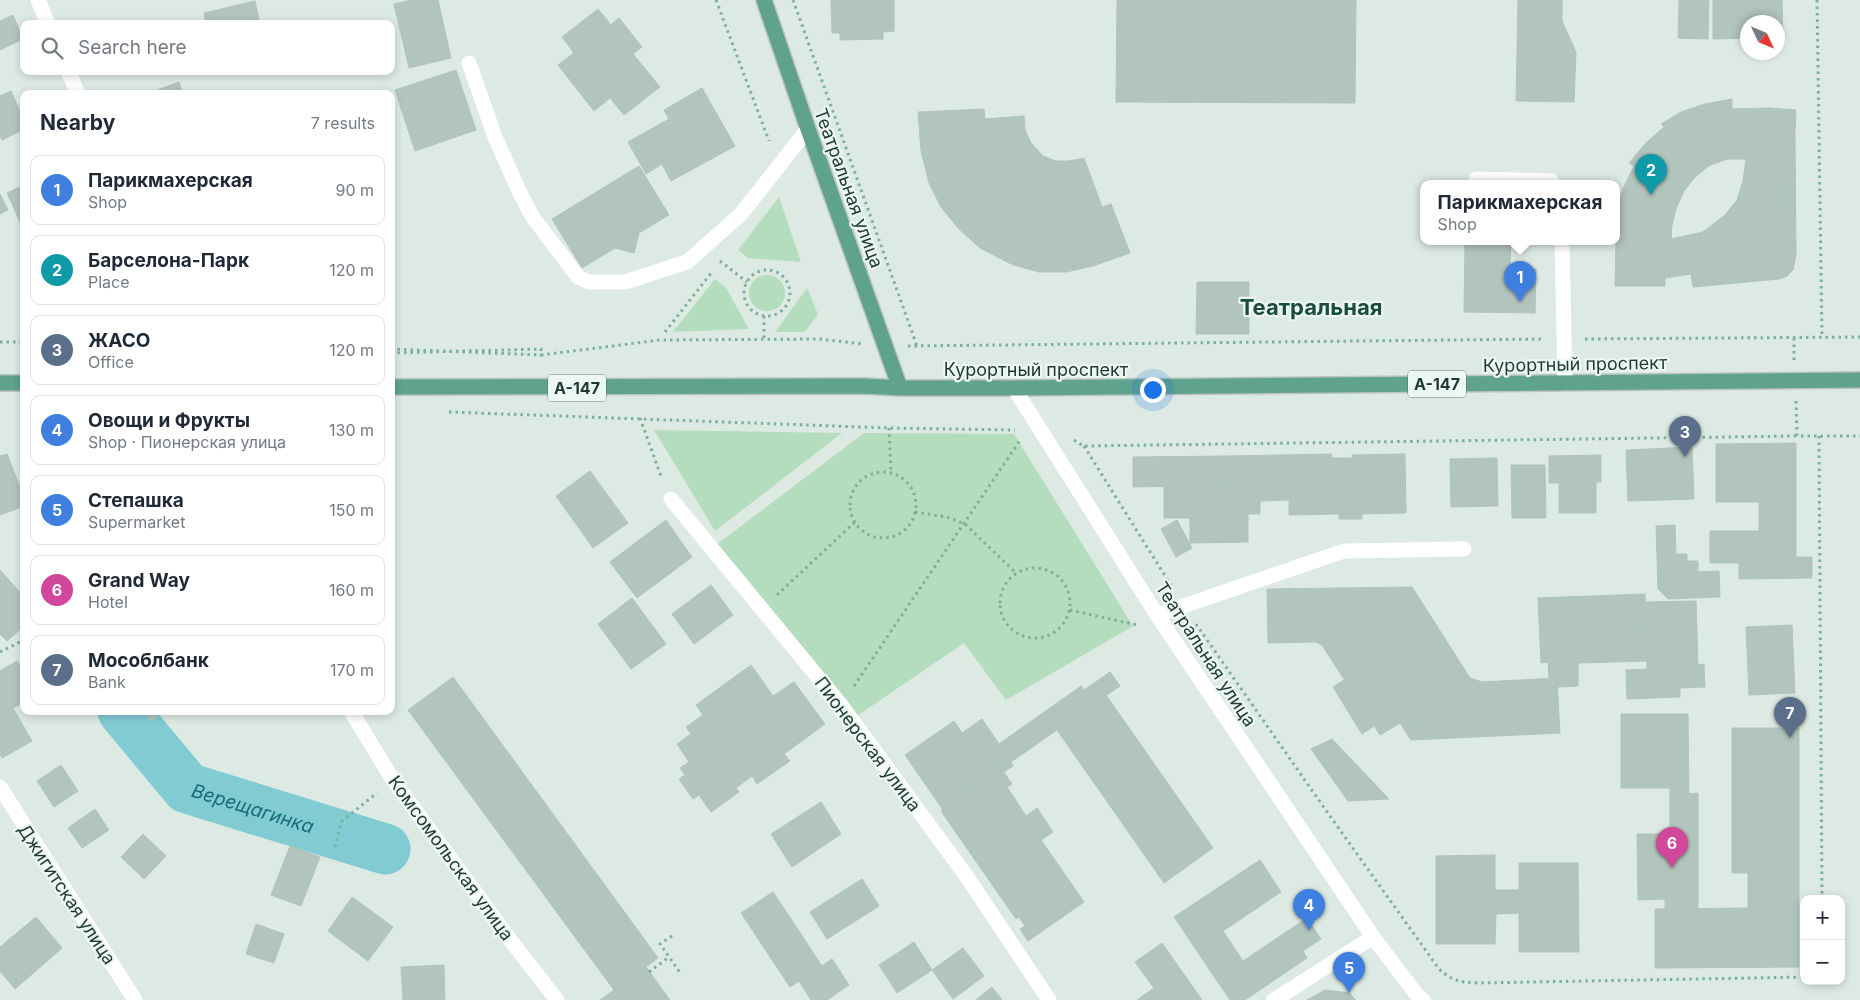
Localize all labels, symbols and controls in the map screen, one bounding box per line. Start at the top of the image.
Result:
north arrow [1740,15,1785,60]
search box [20,20,395,75]
icon: search [38,34,66,62]
text: Search here [78,36,187,59]
street label: Театральная улица [810,105,888,271]
text: Nearby [40,110,115,135]
text: 7 results [311,113,375,133]
pin: 2 [1635,154,1667,195]
text: Парикмахерская [88,169,253,192]
text: 1 [54,180,60,200]
text: 90 m [335,180,374,200]
popup [1420,180,1620,245]
text: Парикмахерская [1438,191,1602,214]
text: Shop [88,192,127,212]
text: Shop [1438,214,1477,234]
text: Барселона-Парк [88,249,249,272]
text: 2 [52,260,62,280]
text: 120 m [329,260,374,280]
pin: 1 [1504,261,1536,302]
text: Place [88,272,130,292]
district label: Театральная [1240,294,1382,320]
text: ЖАСО [88,329,150,352]
text: 3 [52,340,62,360]
text: 120 m [329,340,374,360]
text: Office [88,352,134,372]
street label: Курортный проспект [1483,352,1668,376]
street label: Курортный проспект [944,359,1129,380]
road number: А-147 [1408,370,1466,398]
road number: А-147 [548,374,606,402]
your location [1140,377,1166,403]
text: Овощи и Фрукты [88,409,250,432]
pin: 3 [1669,416,1701,457]
text: 4 [52,420,62,440]
text: 130 m [329,420,374,440]
text: Shop · Пионерская улица [88,432,286,452]
text: Степашка [88,489,184,512]
text: 5 [52,500,62,520]
text: 150 m [329,500,374,520]
text: Supermarket [88,512,185,532]
text: Grand Way [88,569,190,592]
street label: Театральная улица [1151,578,1261,730]
text: 6 [52,580,62,600]
text: 160 m [329,580,374,600]
text: Hotel [88,592,128,612]
text: Мособлбанк [88,649,209,672]
text: 7 [52,660,62,680]
text: 170 m [330,660,374,680]
text: Bank [88,672,126,692]
street label: Пионерская улица [810,672,926,816]
pin: 7 [1774,697,1806,738]
street label: Комсомольская улица [384,772,518,944]
water label: Верещагинка [189,779,317,838]
street label: Джигитская улица [14,820,120,968]
pin: 6 [1656,827,1688,868]
pin: 4 [1293,889,1325,930]
map controls [1800,895,1845,985]
button: + [1800,895,1845,940]
button: − [1800,940,1845,985]
pin: 5 [1333,952,1365,993]

